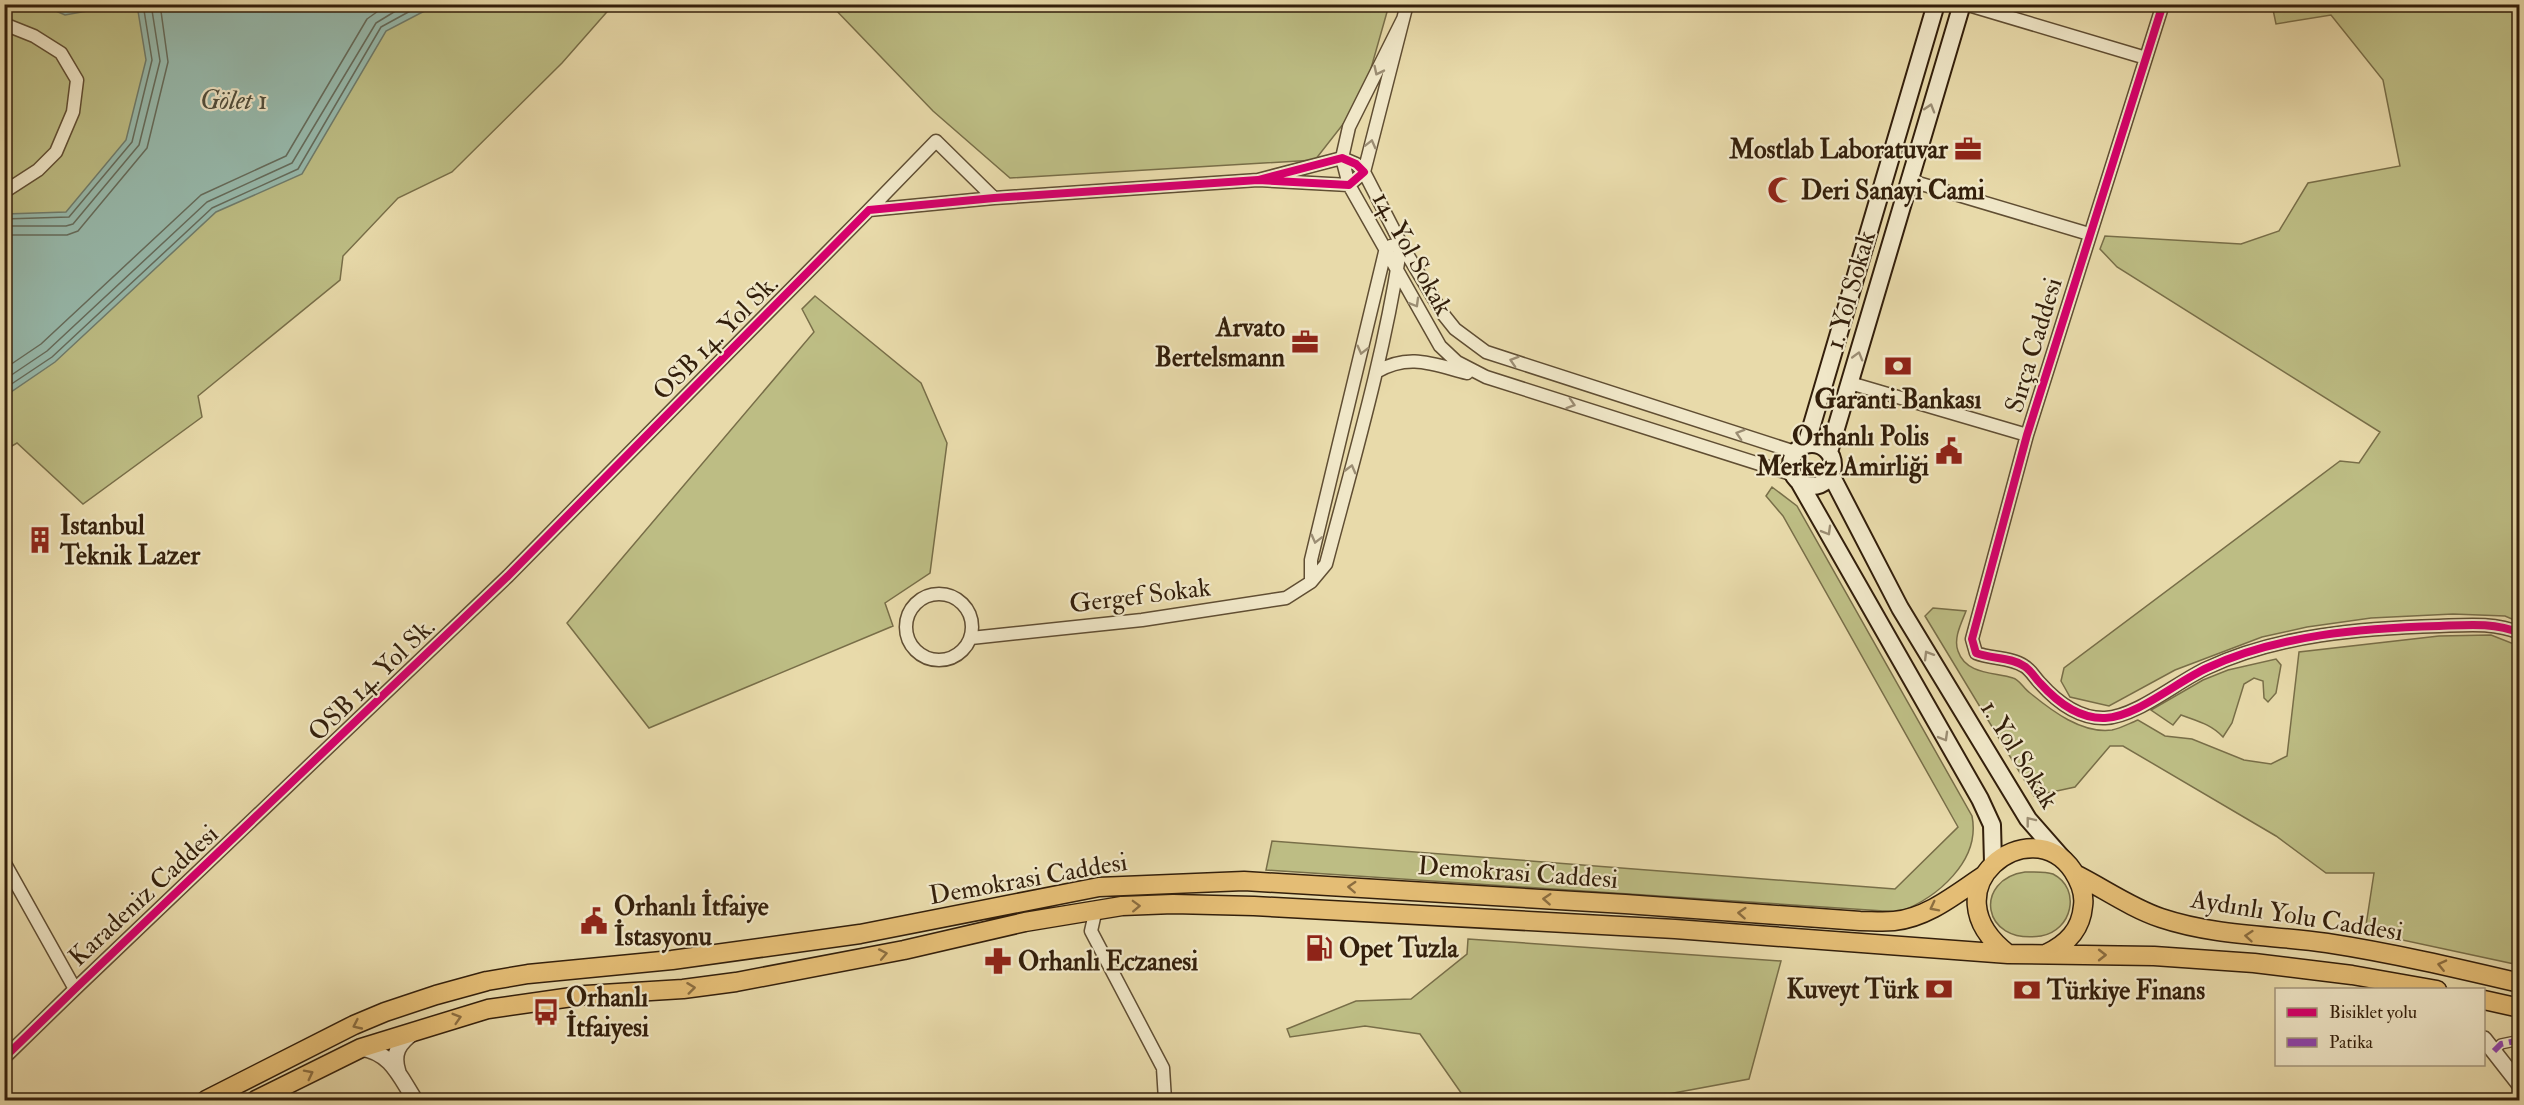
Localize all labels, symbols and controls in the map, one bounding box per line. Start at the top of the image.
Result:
one-way arrow [1373,65,1385,76]
water label: Gölet 1 [200,84,268,117]
one-way arrow [1923,103,1935,114]
place label: Mostlab Laboratuvar [1728,134,1948,166]
office icon: Mostlab Laboratuvar [1953,134,1983,164]
one-way arrow [1364,139,1377,149]
mosque icon: Deri Sanayi Cami [1766,175,1796,205]
place label: Deri Sanayi Cami [1801,175,1985,208]
street label: 14. Yol Sokak [1365,186,1459,321]
street label: 1. Yol Sokak [1819,227,1883,353]
street label: OSB 14. Yol Sk. [646,268,785,407]
street label: Sırça Caddesi [1998,274,2070,417]
one-way arrow [1408,297,1419,307]
place label: Arvato Bertelsmann [1155,312,1286,374]
office icon: Arvato Bertelsmann [1290,327,1320,357]
one-way arrow [1356,344,1369,354]
one-way arrow [1851,351,1863,362]
bank icon: Garanti Bankası [1883,351,1913,381]
one-way arrow [1509,356,1520,368]
place label: Garanti Bankası [1815,384,1982,416]
one-way arrow [1565,397,1576,409]
place label: Orhanlı Polis Merkez Amirliği [1755,421,1929,484]
one-way arrow [1735,429,1746,441]
public building icon: Orhanlı Polis Merkez Amirliği [1934,436,1964,466]
one-way arrow [1343,464,1356,474]
place label: Istanbul Teknik Lazer [59,510,200,572]
building icon: Istanbul Teknik Lazer [25,525,55,555]
one-way arrow [1820,525,1831,535]
one-way arrow [1310,534,1323,544]
street label: Gergef Sokak [1068,571,1213,621]
street label: OSB 14. Yol Sk. [301,611,442,748]
one-way arrow [1924,651,1936,661]
street label: 1. Yol Sokak [1973,694,2065,815]
one-way arrow [1937,731,1949,741]
one-way arrow [2027,817,2038,828]
street label: Karadeniz Caddesi [62,818,225,973]
street label: Demokrasi Caddesi [927,846,1130,912]
street label: Demokrasi Caddesi [1417,850,1619,896]
one-way arrow [1348,881,1357,894]
street label: Aydınlı Yolu Caddesi [2187,883,2405,949]
place label: Orhanlı İtfaiye İstasyonu [614,889,769,954]
one-way arrow [1542,893,1551,906]
one-way arrow [1131,899,1140,912]
one-way arrow [1929,900,1940,911]
public building icon: Orhanlı İtfaiye İstasyonu [579,906,609,936]
one-way arrow [1737,906,1746,919]
one-way arrow [2245,930,2254,943]
fuel station icon: Opet Tuzla [1304,933,1334,963]
place label: Opet Tuzla [1339,933,1459,966]
pharmacy icon: Orhanlı Eczanesi [983,946,1013,976]
place label: Orhanlı Eczanesi [1018,946,1198,978]
one-way arrow [877,948,887,961]
one-way arrow [2098,949,2107,961]
one-way arrow [2437,959,2447,972]
place label: Kuveyt Türk [1786,974,1920,1007]
bank icon: Kuveyt Türk [1924,974,1954,1004]
bank icon: Türkiye Finans [2012,975,2042,1005]
place label: Türkiye Finans [2046,975,2205,1008]
place label: Orhanlı İtfaiyesi [566,982,649,1045]
one-way arrow [686,982,696,995]
legend [2275,988,2485,1066]
bus stop icon: Orhanlı İtfaiyesi [531,997,561,1027]
text: Bisiklet yolu [2329,1001,2417,1024]
one-way arrow [451,1013,462,1025]
one-way arrow [352,1017,363,1029]
text: Patika [2329,1031,2374,1054]
one-way arrow [302,1070,313,1082]

